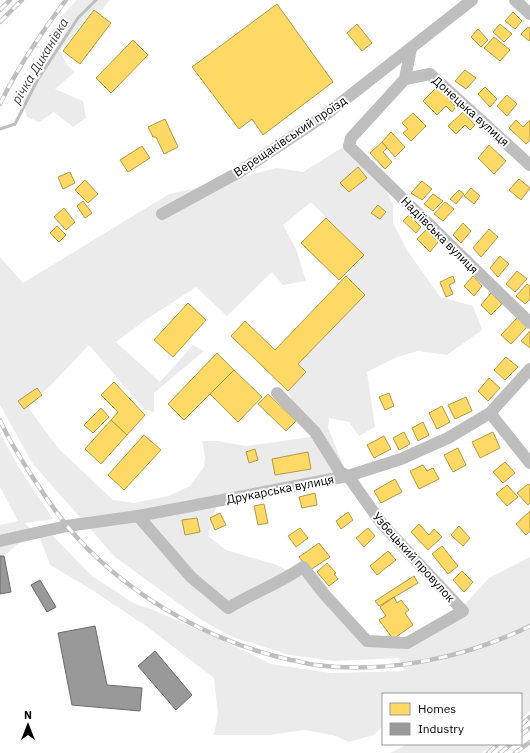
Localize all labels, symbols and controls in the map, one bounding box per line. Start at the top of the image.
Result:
water label: річка Диканівка [7,15,72,108]
street label: Донецька вулиця [430,73,512,149]
street label: Верещаківський проїзд [231,93,349,179]
street label: Надіївська вулиця [398,193,482,277]
street label: Друкарська вулиця [225,471,335,507]
street label: Узбецький провулок [370,509,459,605]
legend [382,693,522,745]
text: Homes [418,701,456,716]
north arrow [8,705,48,745]
text: N [24,708,32,722]
text: Industry [418,721,464,736]

